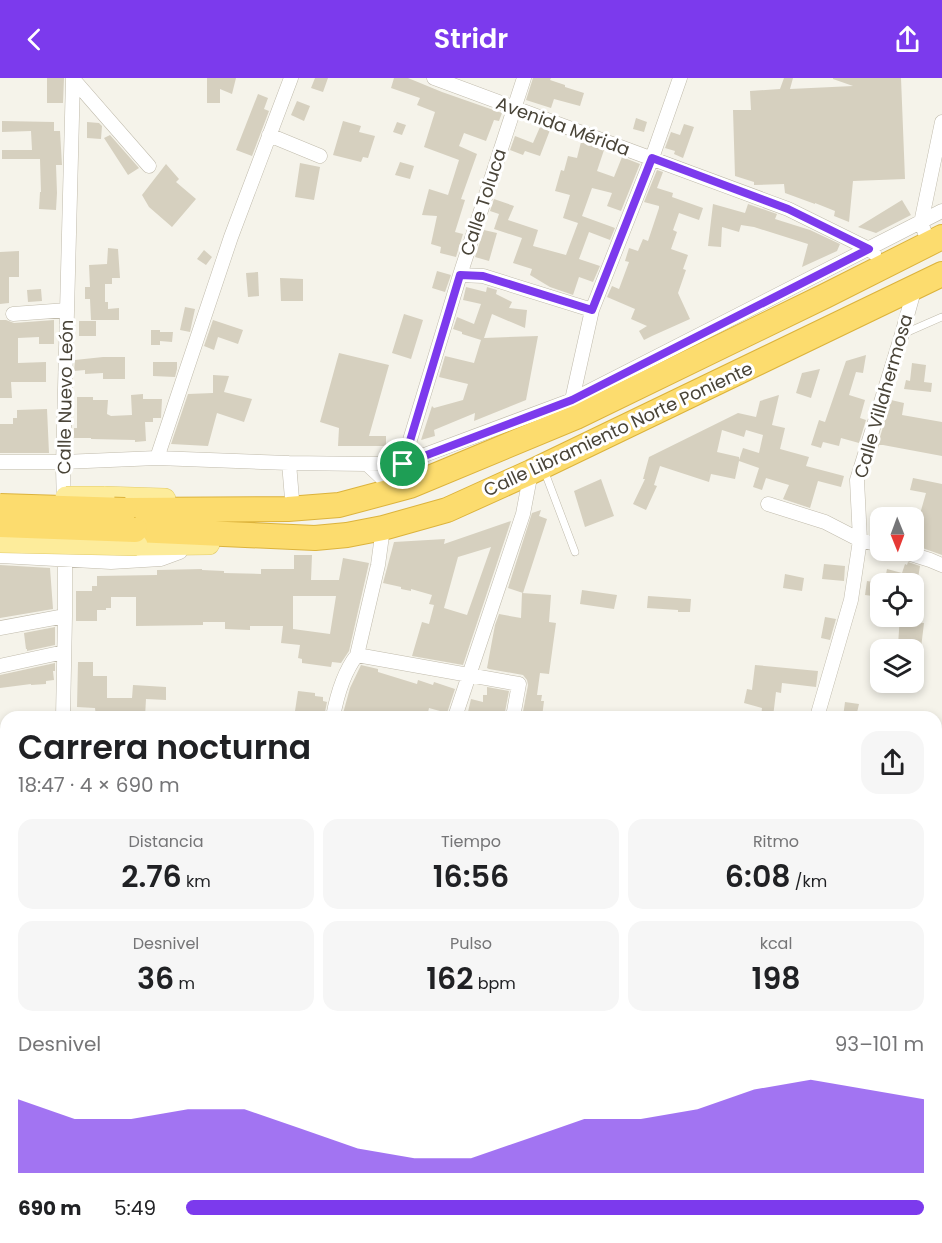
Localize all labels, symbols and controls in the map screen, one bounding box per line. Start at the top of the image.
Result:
text: Stridr [434,20,508,57]
icon: back [18,23,51,56]
icon: share [891,23,924,56]
street label: Avenida Mérida [493,90,633,162]
street label: Calle Toluca [454,145,512,259]
street label: Calle Villahermosa [848,311,918,481]
street label: Calle Nuevo León [51,319,79,475]
street label: Calle Libramiento Norte Poniente [479,355,757,503]
pin [377,438,428,489]
icon: arrive [386,447,419,480]
north arrow [870,507,924,561]
map controls [870,507,924,693]
button: locate [870,573,924,627]
button: layers [870,639,924,693]
text: Carrera nocturna [18,724,311,771]
button: share [861,731,924,794]
text: 18:47 · 4 × 690 m [18,771,180,799]
text: Distancia [129,830,203,853]
text: Tiempo [441,830,501,853]
text: Ritmo [753,830,799,853]
text: 2.76 [121,855,182,898]
text: 16:56 [433,855,509,898]
text: 6:08 [725,855,791,898]
text: km [182,870,211,893]
text: /km [791,870,827,893]
text: Desnivel [133,932,199,955]
text: Pulso [450,932,492,955]
text: kcal [760,932,792,955]
text: 36 [137,957,174,1000]
text: 162 [426,957,473,1000]
text: 198 [752,957,800,1000]
text: m [174,972,195,995]
text: bpm [473,972,516,995]
text: Desnivel [18,1030,101,1058]
text: 93–101 m [835,1030,924,1058]
text: 690 m [18,1194,82,1222]
text: 5:49 [114,1194,156,1222]

